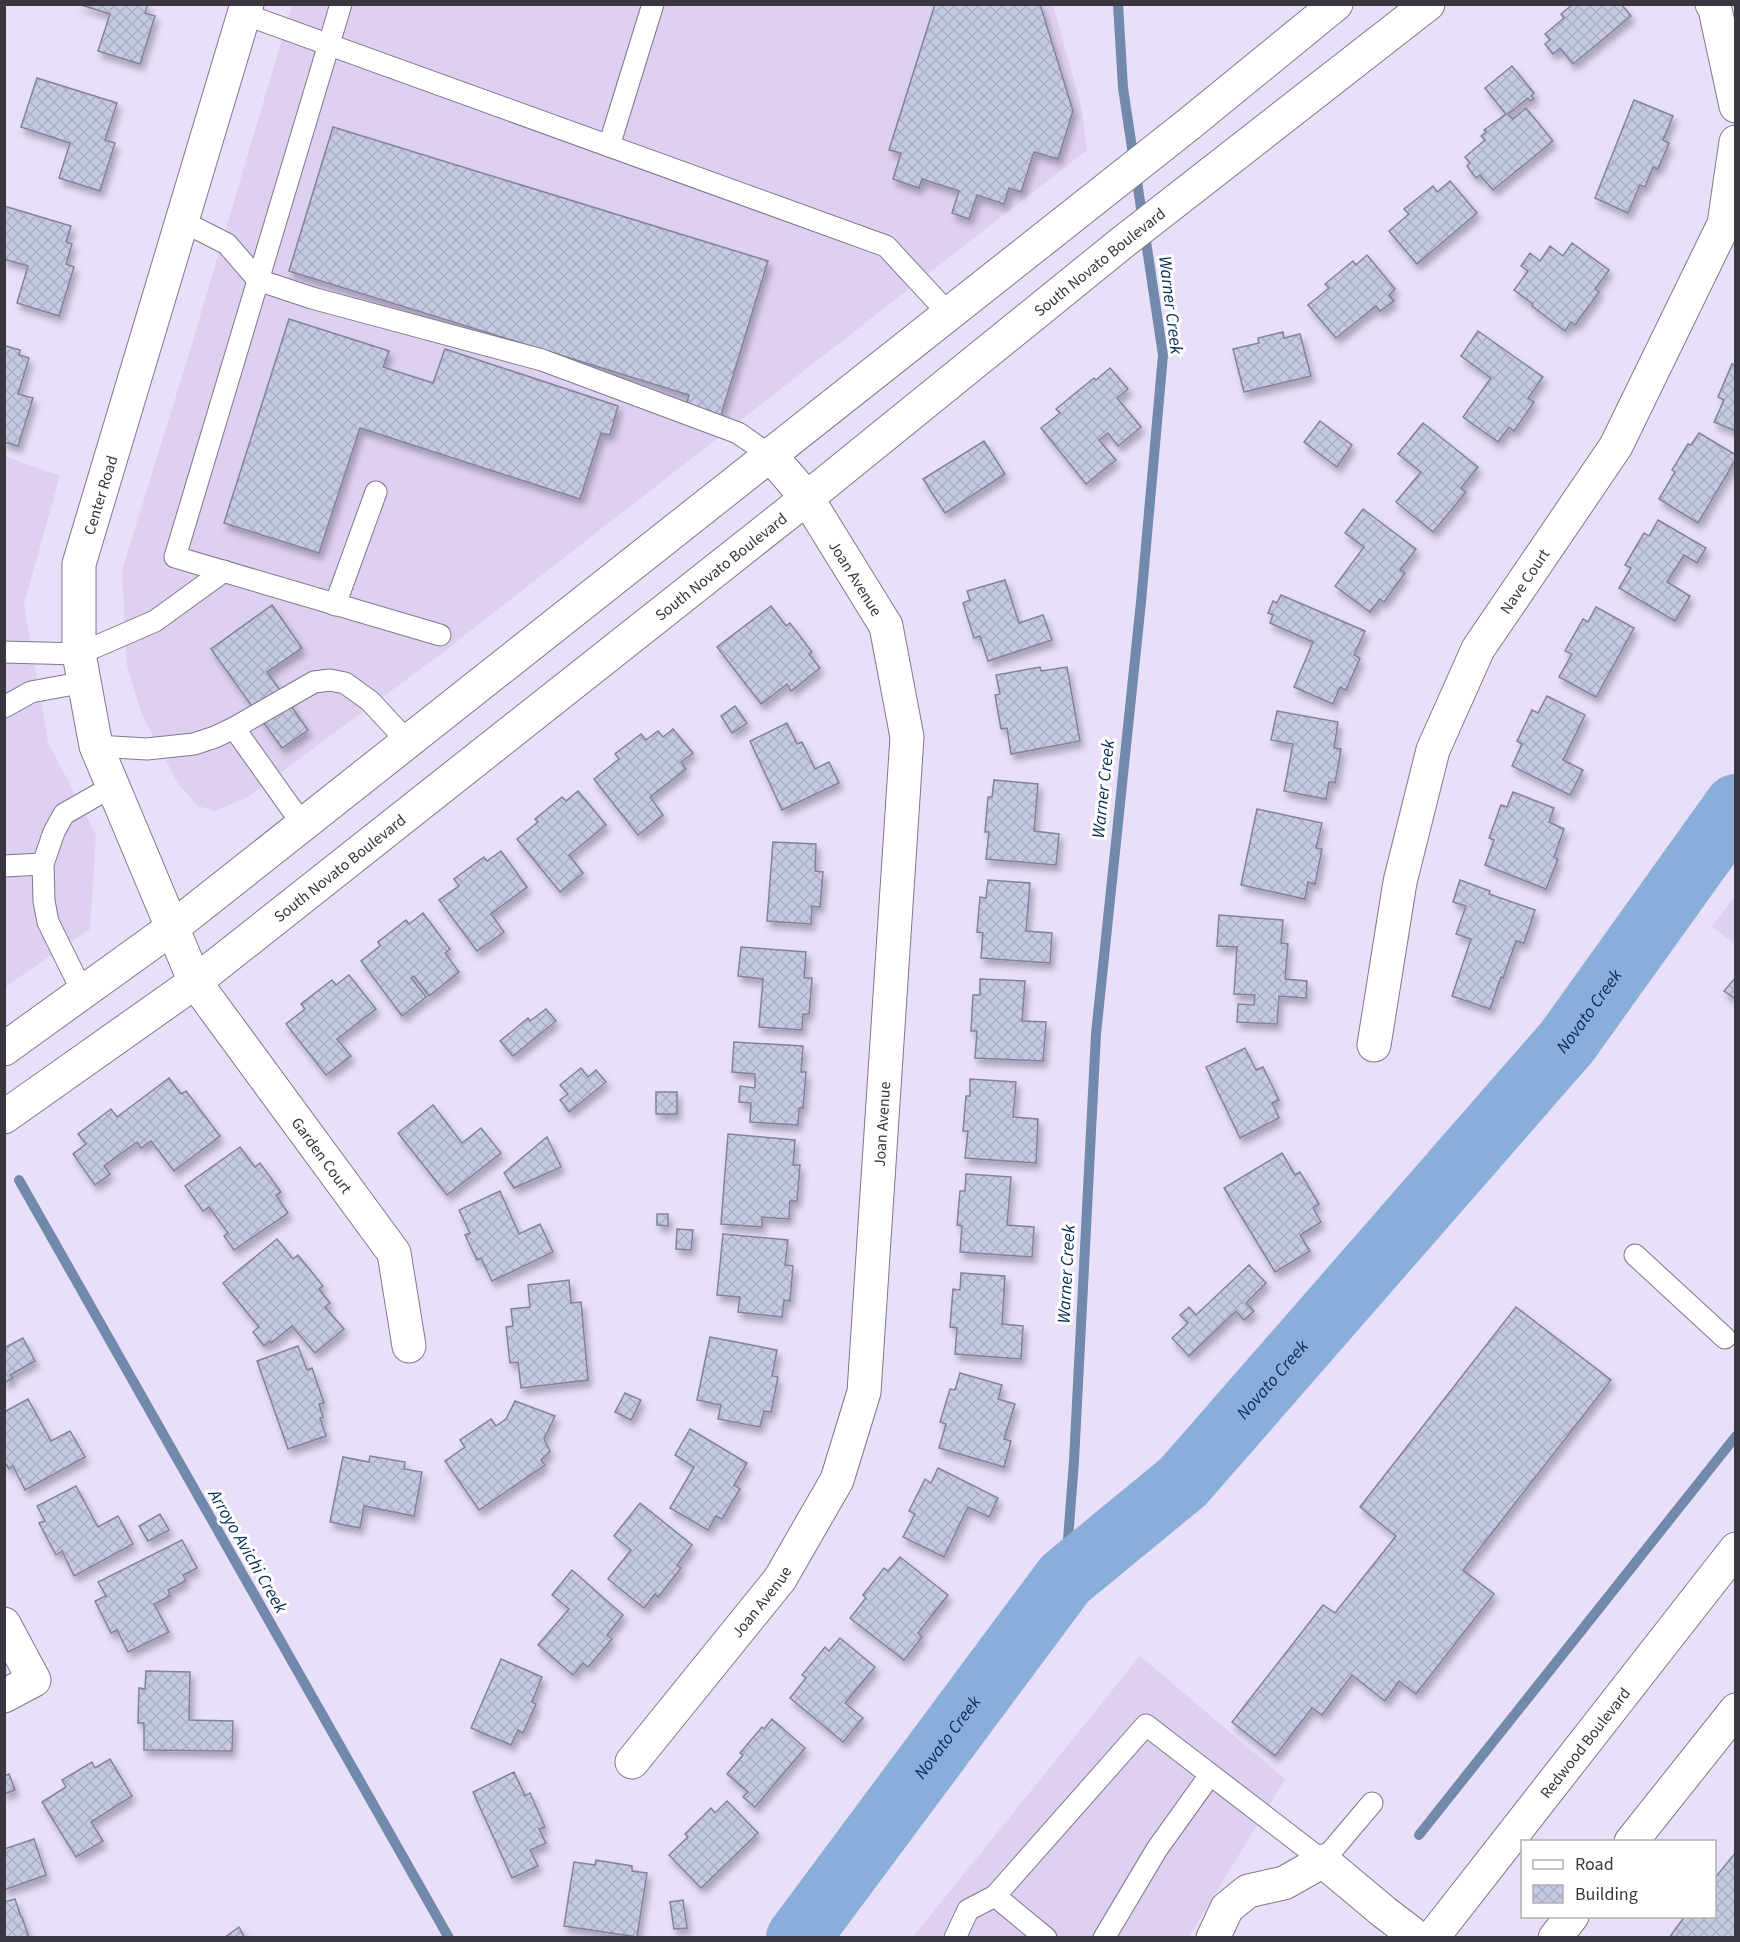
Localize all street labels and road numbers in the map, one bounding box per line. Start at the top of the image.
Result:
street label: South Novato Boulevard [1029,203,1170,322]
street label: Center Road [78,453,123,538]
street label: South Novato Boulevard [651,508,792,626]
street label: Joan Avenue [823,536,887,621]
street label: Nave Court [1495,544,1555,618]
street label: South Novato Boulevard [269,809,411,928]
street label: Joan Avenue [869,1081,896,1168]
street label: Garden Court [286,1113,357,1199]
street label: Joan Avenue [727,1562,797,1643]
street label: Redwood Boulevard [1535,1683,1636,1803]

